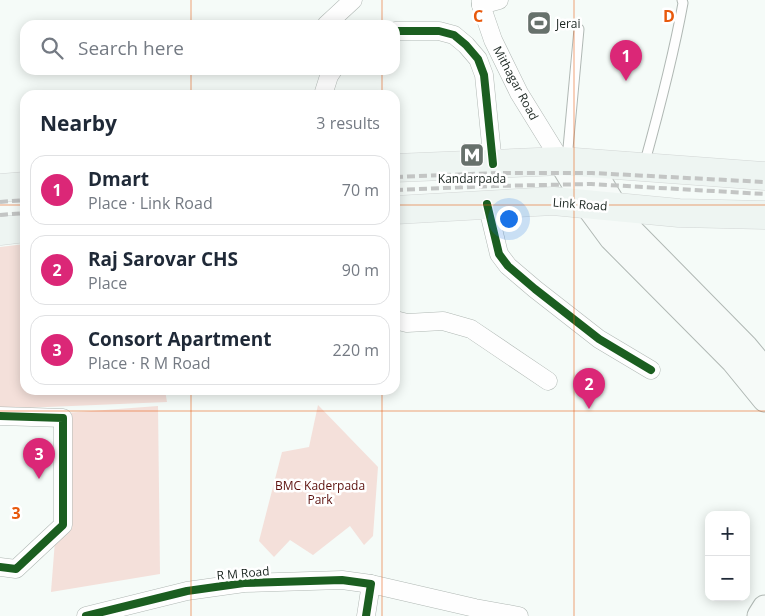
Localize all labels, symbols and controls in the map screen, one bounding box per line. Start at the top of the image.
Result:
text: C [473,5,483,27]
text: D [663,5,675,27]
sports icon: Jerai [526,10,552,36]
place label: Jerai [555,15,581,32]
search box [20,20,400,75]
icon: search [38,34,66,62]
text: Search here [78,35,184,61]
pin: 1 [610,40,642,81]
street label: Mithagar Road [489,43,543,123]
text: Nearby [40,109,117,137]
text: 3 results [316,112,380,134]
metro station icon: Kandarpada [459,142,485,168]
text: Dmart [88,166,149,192]
place label: Kandarpada [438,170,506,187]
text: 1 [52,179,62,201]
text: 70 m [342,179,379,201]
text: Place · Link Road [88,192,213,214]
street label: Link Road [552,194,608,214]
your location [496,206,522,232]
text: Raj Sarovar CHS [88,246,238,272]
text: 2 [52,259,62,281]
text: 90 m [342,259,379,281]
text: Place [88,272,127,294]
text: Consort Apartment [88,326,271,352]
text: 3 [52,339,62,361]
text: 220 m [333,339,379,361]
text: Place · R M Road [88,352,210,374]
pin: 2 [573,368,605,409]
pin: 3 [23,438,55,479]
park label: BMC Kaderpada Park [275,477,365,508]
text: 3 [11,502,21,524]
map controls [705,511,750,601]
button: + [705,511,750,556]
button: − [705,556,750,601]
street label: R M Road [216,562,270,584]

